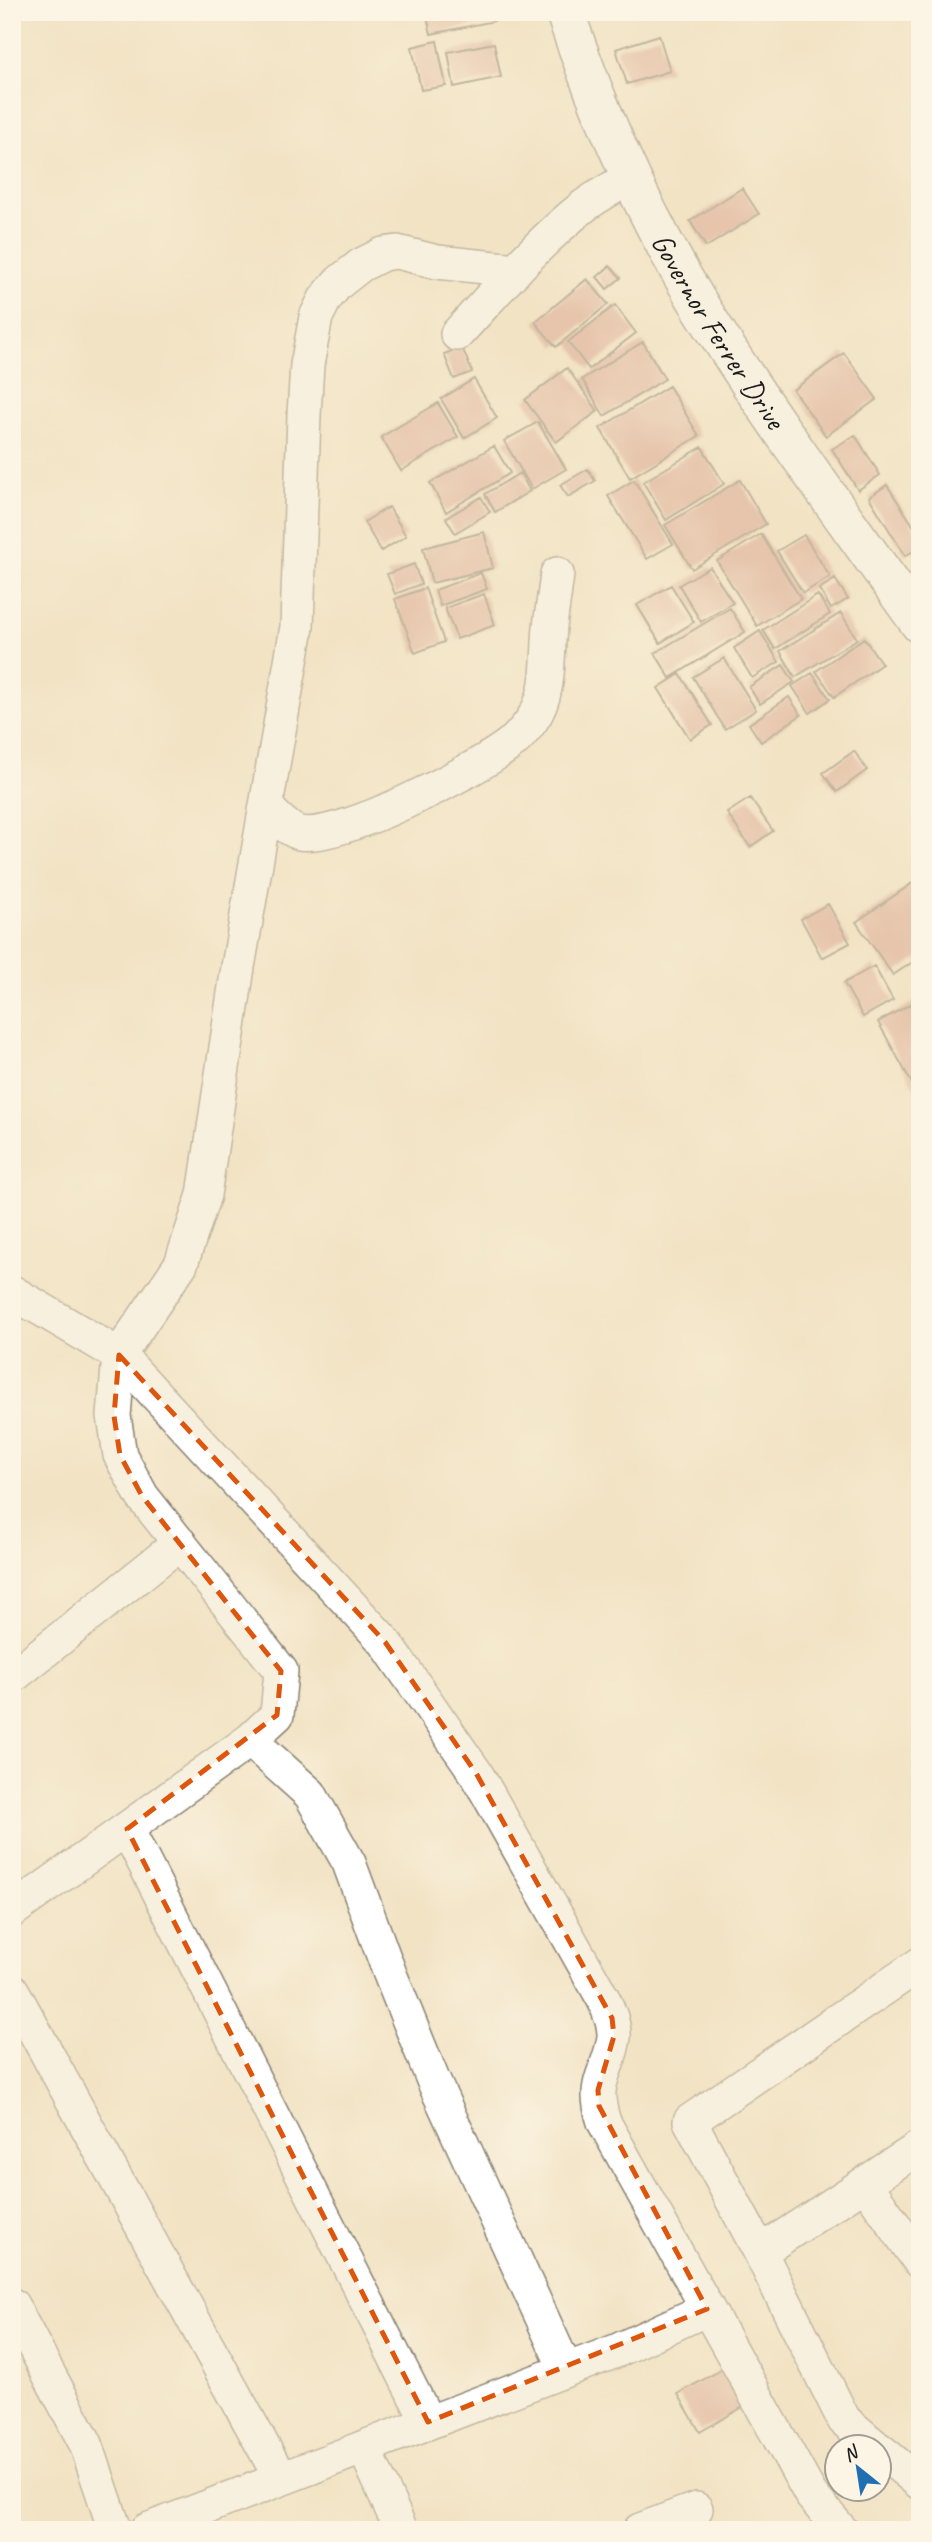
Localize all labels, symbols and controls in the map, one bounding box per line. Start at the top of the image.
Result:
street label: Governor Ferrer Drive [643,227,795,438]
north arrow [824,2434,894,2504]
text: N [839,2439,864,2467]

